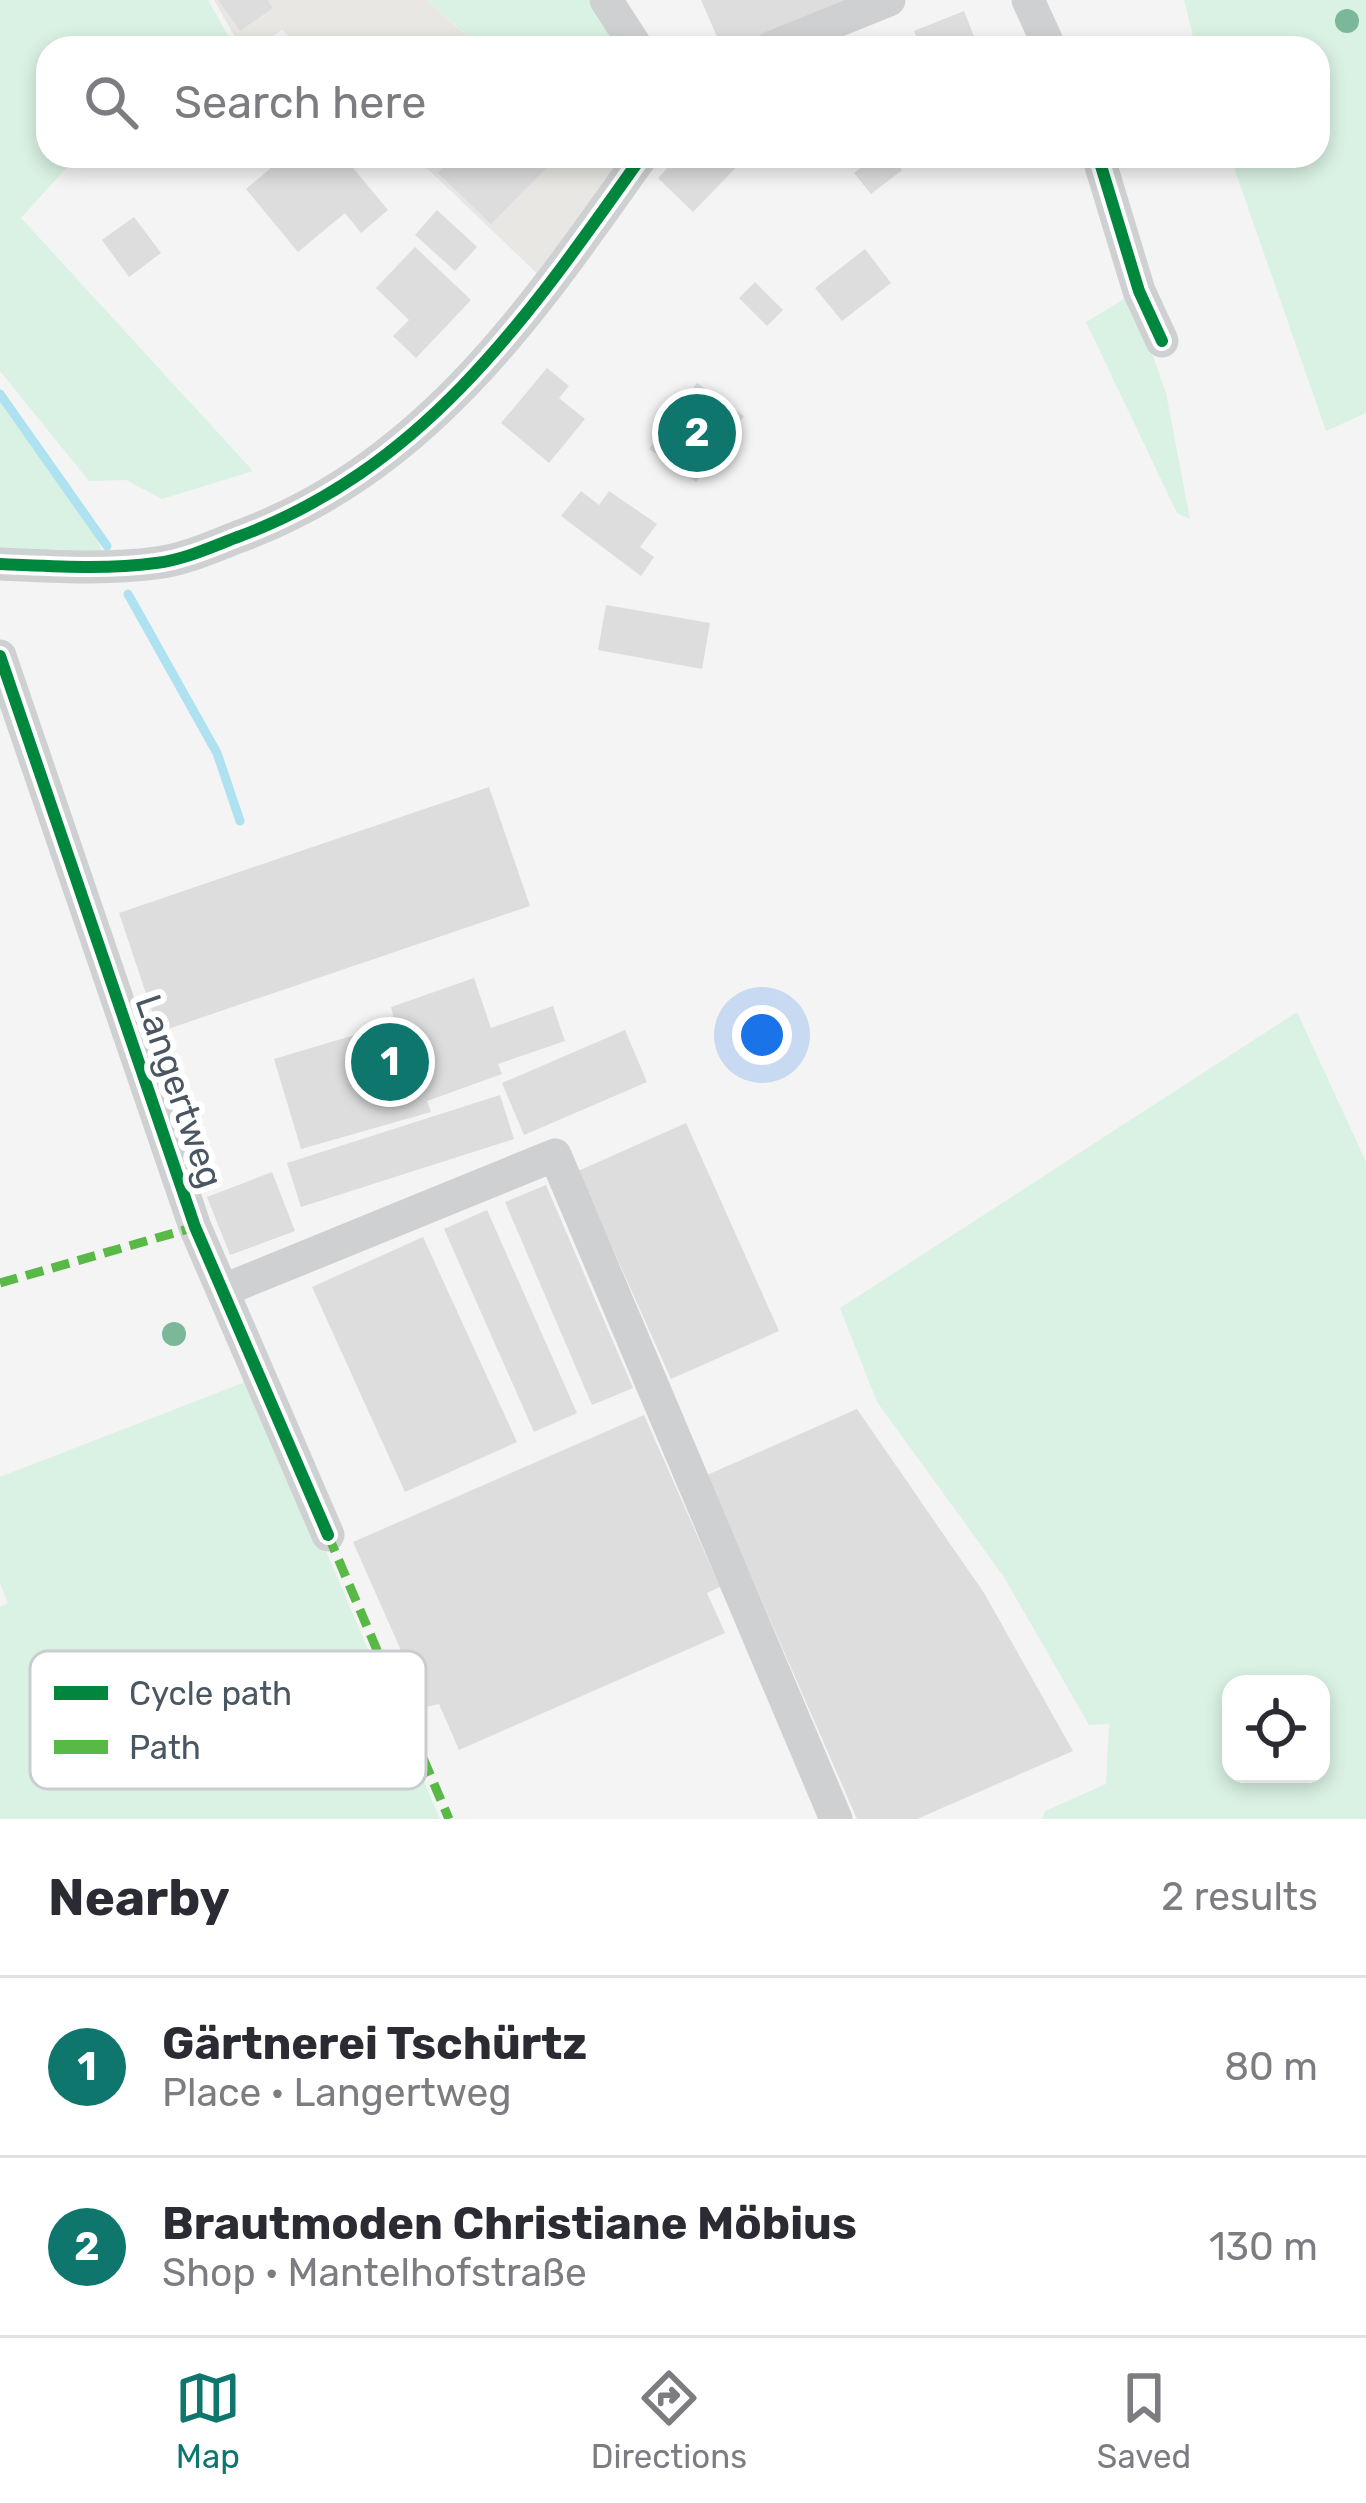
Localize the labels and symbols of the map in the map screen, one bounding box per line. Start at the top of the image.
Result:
pin: 2 [658,388,736,478]
street label: Langertweg [126,989,233,1193]
your location [732,1005,792,1065]
pin: 1 [351,1017,429,1107]
legend [30,1651,426,1789]
text: Cycle path [129,1674,292,1713]
text: Path [129,1728,201,1767]

